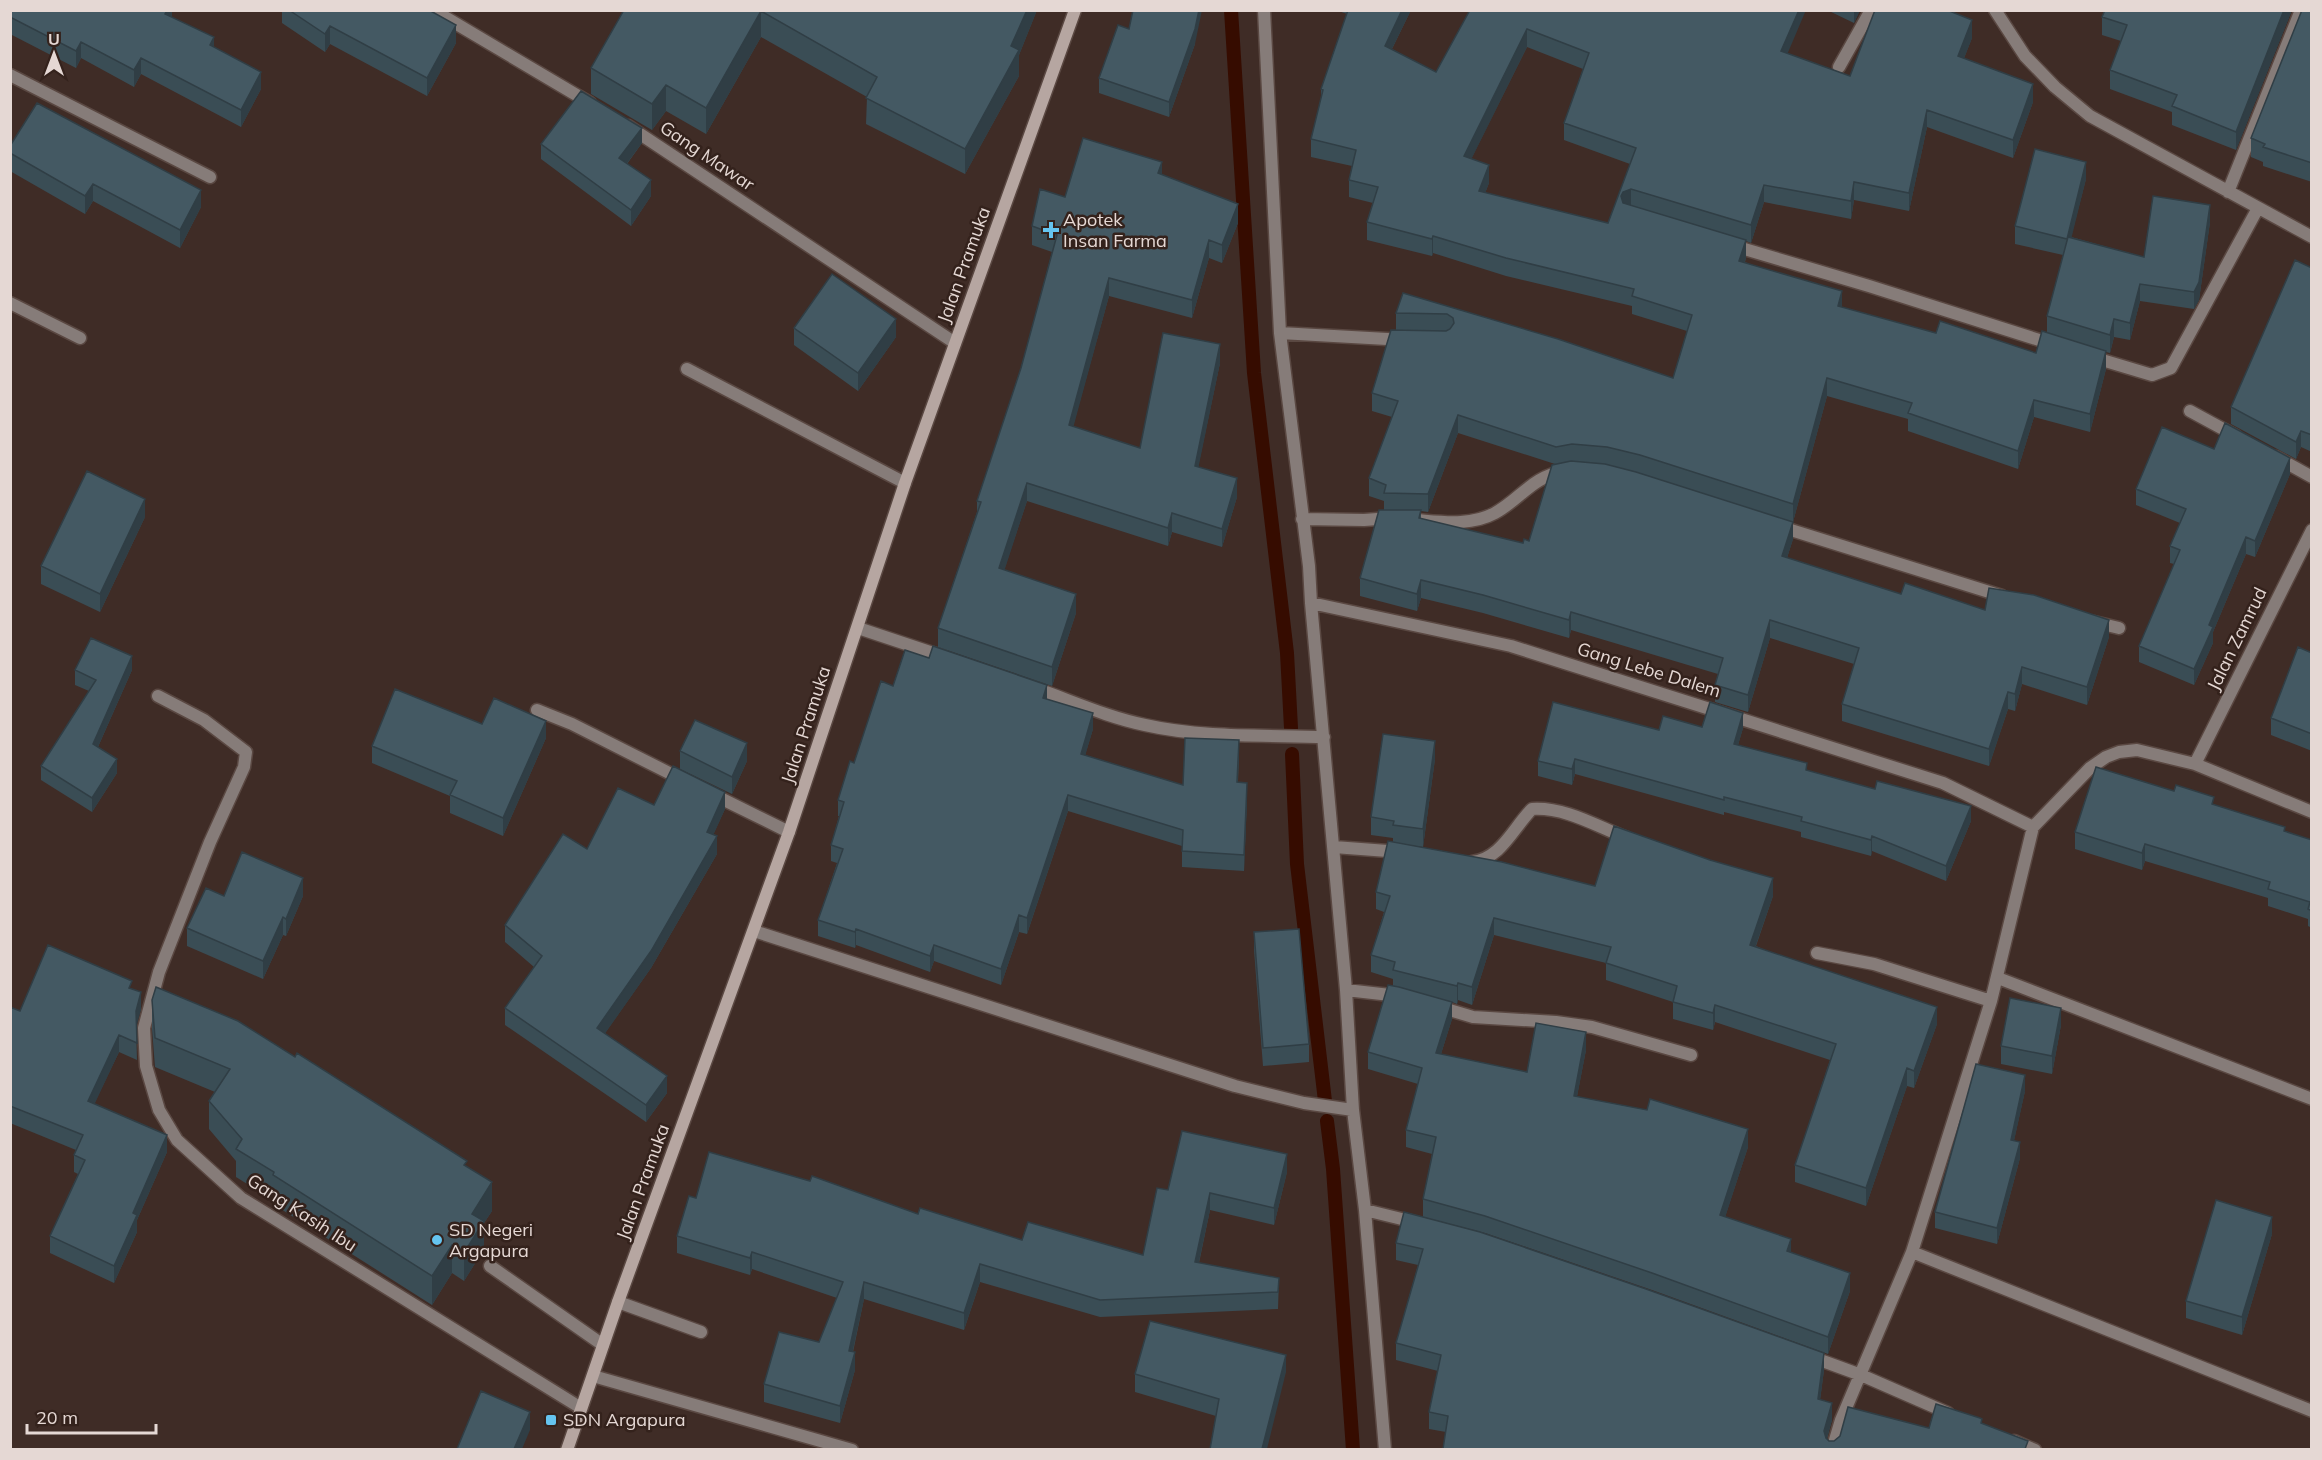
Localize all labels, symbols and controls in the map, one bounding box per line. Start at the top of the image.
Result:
north arrow [24,24,84,84]
text: U [48,29,60,49]
street label: Gang Mawar [656,116,759,196]
street label: Jalan Pramuka [932,204,995,326]
place label: Apotek Insan Farma [1063,208,1167,252]
marker: Apotek Insan Farma [1044,223,1058,237]
street label: Jalan Zamrud [2202,583,2271,694]
street label: Gang Lebe Dalem [1575,637,1724,702]
street label: Jalan Pramuka [776,663,835,786]
street label: Jalan Pramuka [611,1121,674,1243]
street label: Gang Kasih Ibu [243,1168,362,1257]
place label: SD Negeri Argapura [449,1218,533,1262]
marker: SD Negeri Argapura [430,1233,444,1247]
scale bar [27,1397,156,1435]
text: 20 m [36,1406,78,1429]
place label: SDN Argapura [563,1408,686,1431]
marker: SDN Argapura [544,1413,558,1427]

